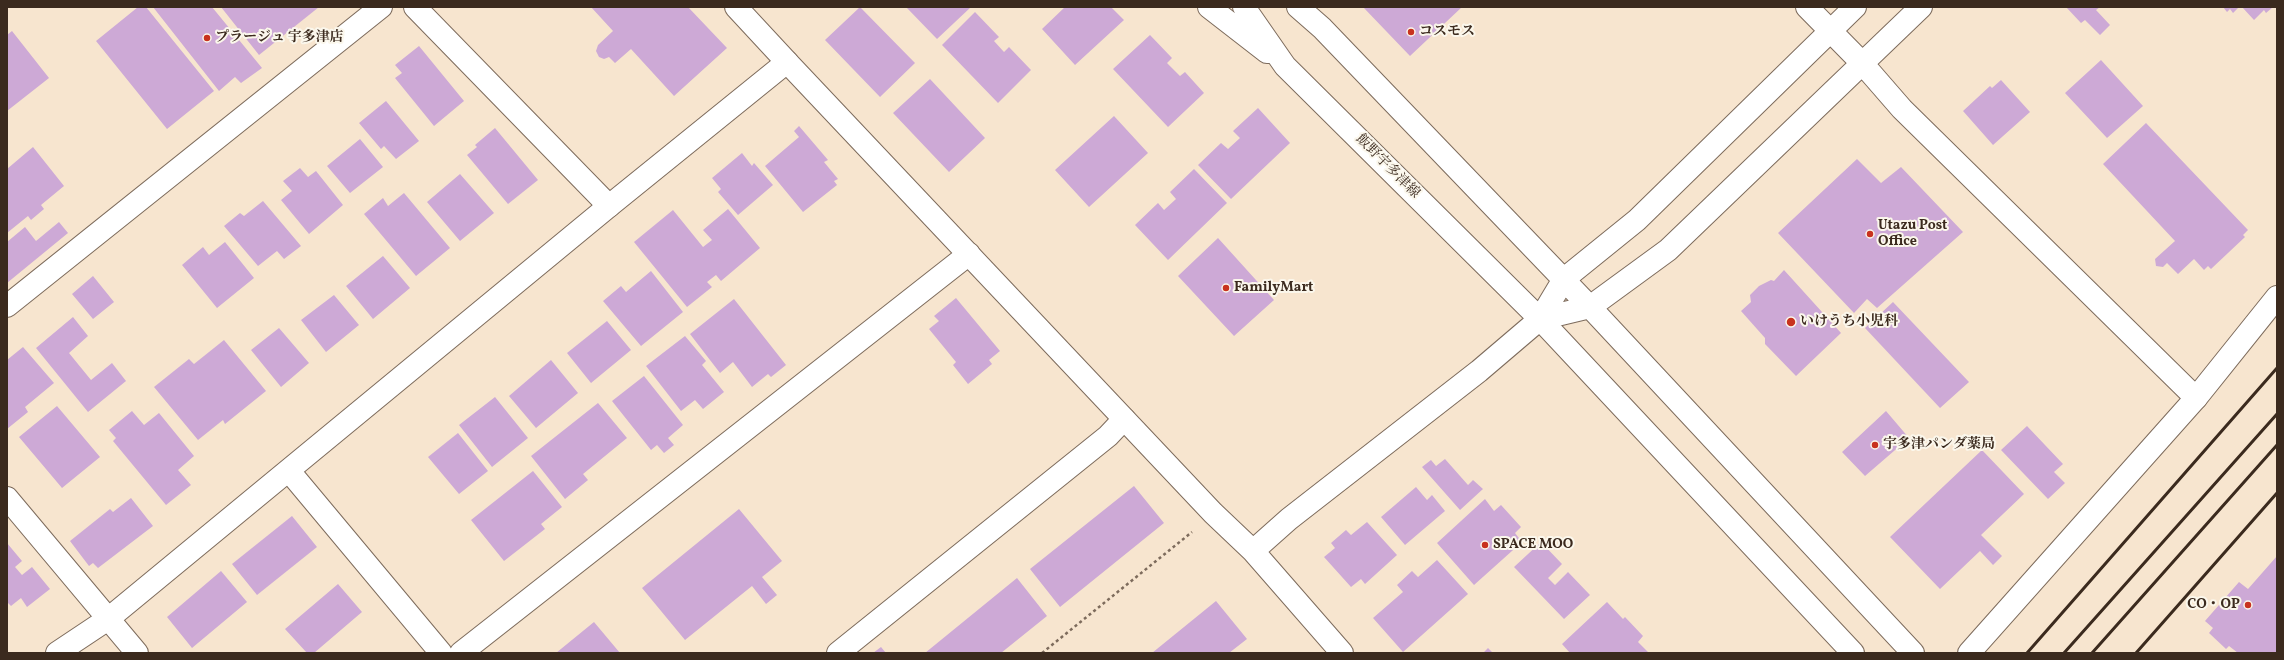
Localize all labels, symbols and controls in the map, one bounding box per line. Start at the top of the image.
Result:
place label: コスモス [1419,24,1475,40]
marker: コスモス [1406,27,1416,37]
place label: プラージュ 宇多津店 [215,30,344,46]
marker: プラージュ 宇多津店 [202,33,212,43]
street label: 飯野宇多津線 [1351,131,1423,203]
place label: Utazu Post Office [1878,218,1947,250]
marker: Utazu Post Office [1865,229,1875,239]
place label: FamilyMart [1234,280,1313,296]
marker: FamilyMart [1221,283,1231,293]
place label: いけうち小児科 [1800,314,1898,330]
marker: いけうち小児科 [1785,316,1797,328]
place label: 宇多津パンダ薬局 [1883,437,1995,453]
marker: 宇多津パンダ薬局 [1870,440,1880,450]
place label: SPACE MOO [1493,537,1573,553]
marker: SPACE MOO [1480,540,1490,550]
place label: CO・OP [2187,597,2240,613]
marker: CO・OP [2243,600,2253,610]

